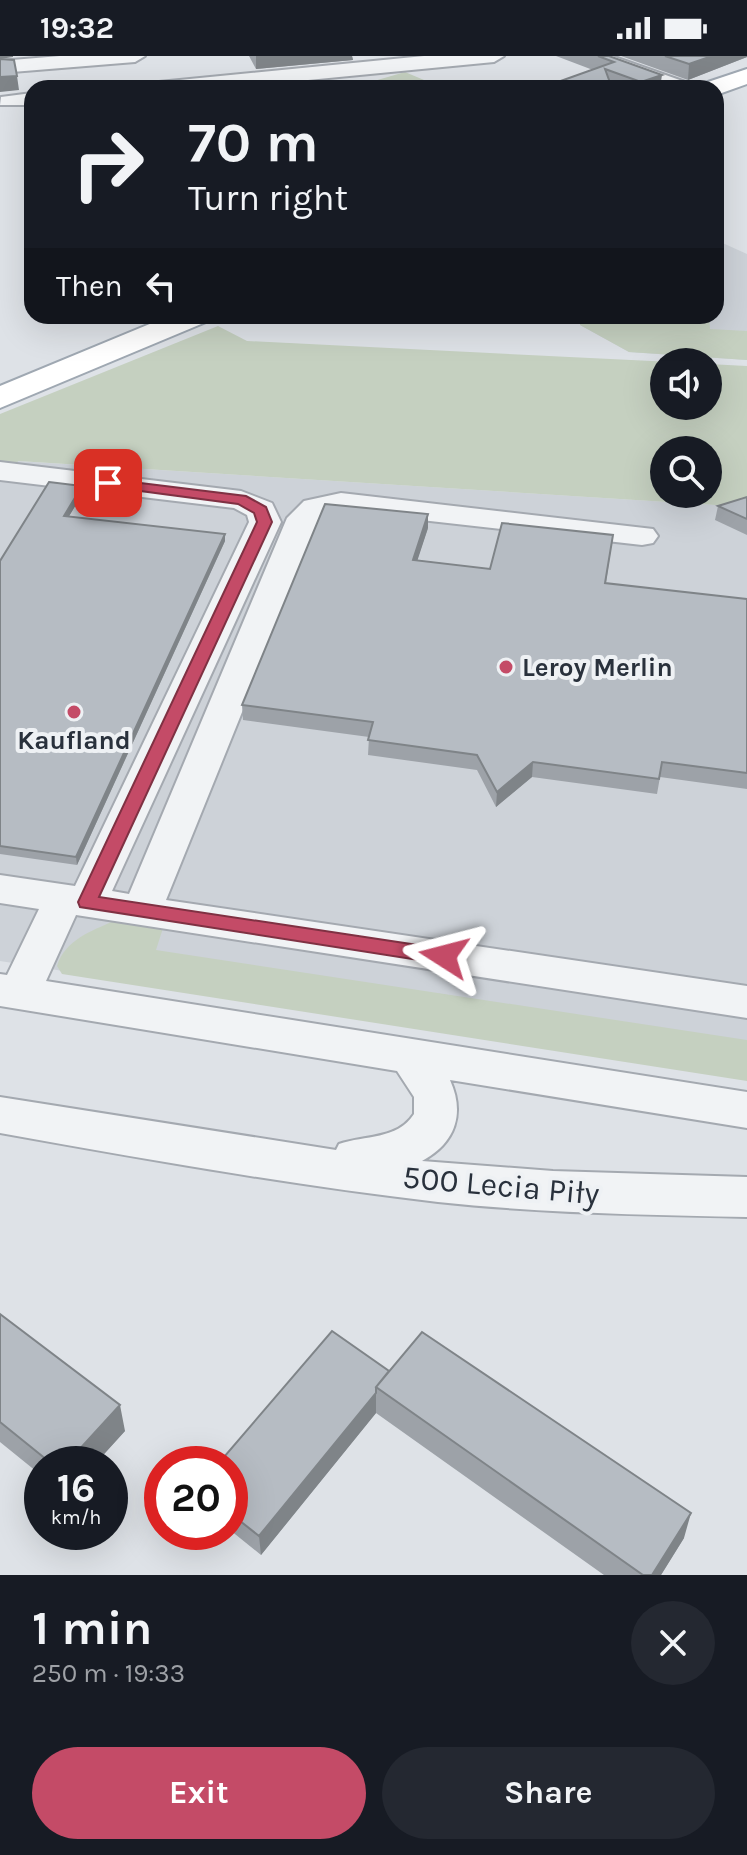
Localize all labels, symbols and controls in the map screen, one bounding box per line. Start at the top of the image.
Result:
text: 19:32 [40,10,114,46]
text: 70 m [188,110,319,175]
icon: right [56,112,160,216]
text: Turn right [188,177,348,219]
icon: left [139,264,183,308]
text: Then [56,268,123,304]
map controls [650,348,722,508]
button: sound [650,348,722,420]
button: search [650,436,722,508]
pin [74,449,142,517]
icon: arrive [86,461,130,505]
place label: Leroy Merlin [522,652,673,683]
marker: Leroy Merlin [497,658,515,676]
marker: Kaufland [65,703,83,721]
place label: Kaufland [17,725,131,756]
position arrow [402,914,486,998]
street label: 500 Lecia Piły [401,1158,601,1213]
speed limit sign: 20 [144,1446,248,1550]
text: 16 [57,1464,95,1511]
text: km/h [51,1506,101,1529]
text: 1 min [32,1600,152,1656]
button: close [631,1601,715,1685]
text: 250 m · 19:33 [32,1658,185,1689]
button: Exit [32,1747,366,1839]
button: Share [382,1747,715,1839]

